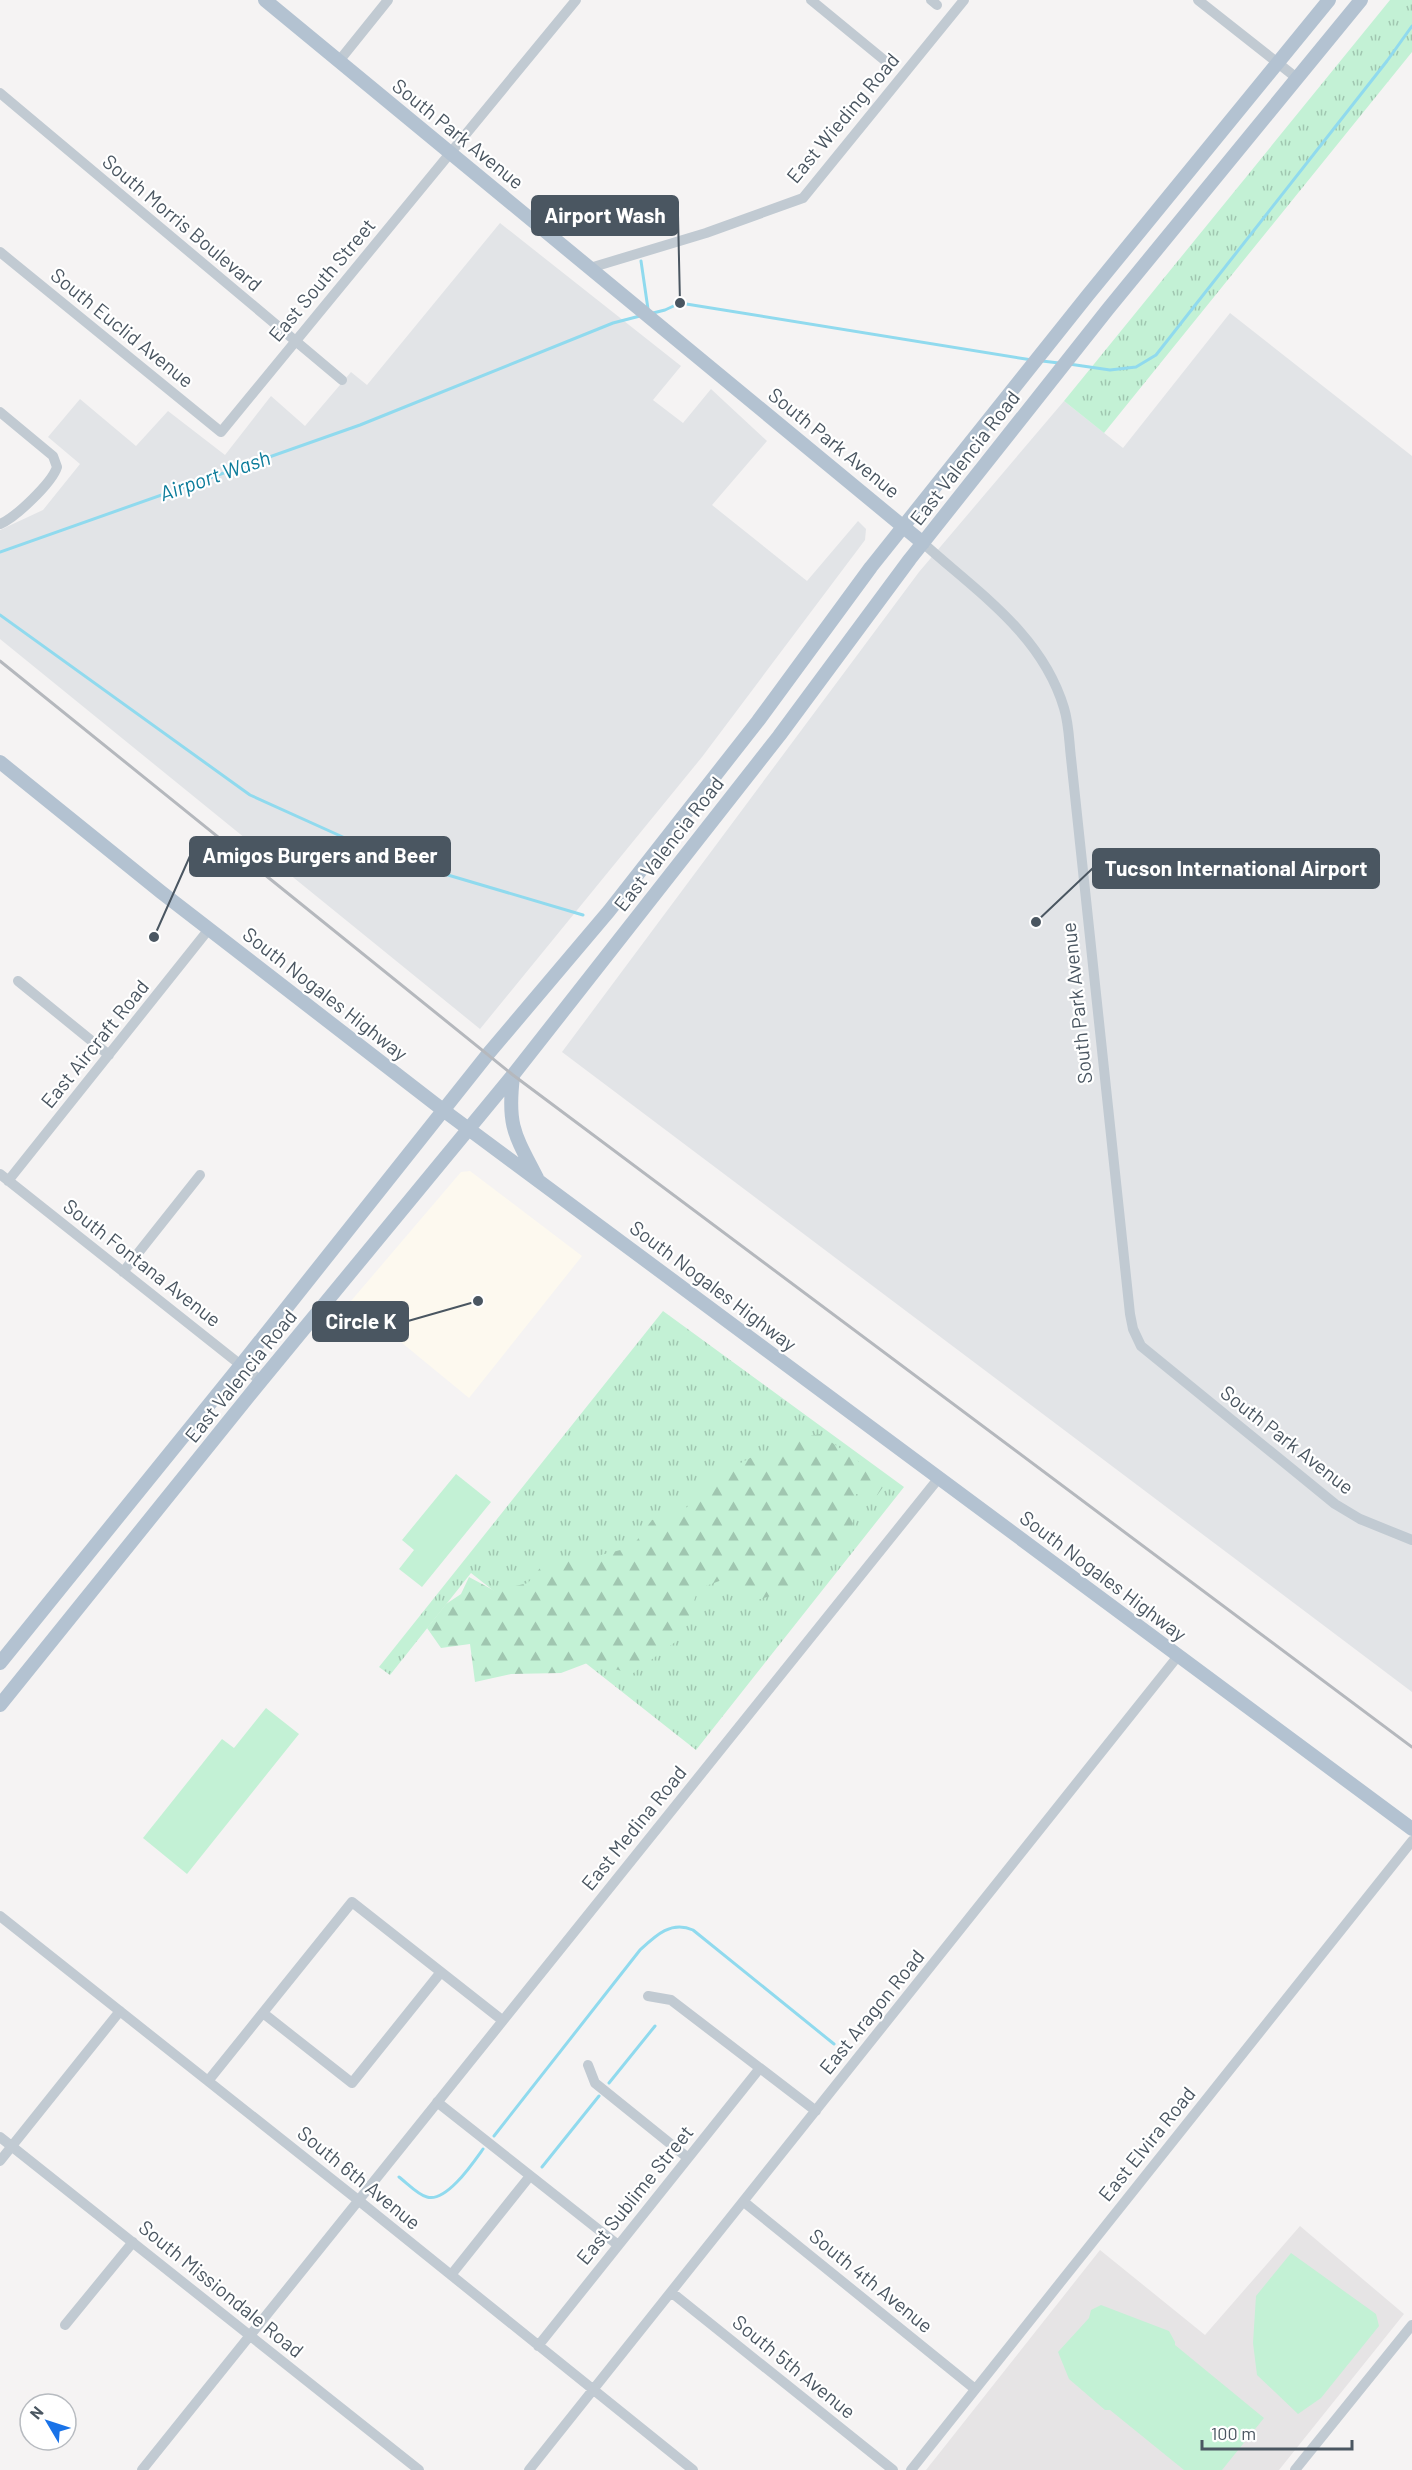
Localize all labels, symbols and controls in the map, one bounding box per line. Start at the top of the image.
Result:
street label: East Wieding Road [781,47,904,187]
street label: South Park Avenue [388,73,529,194]
street label: South Morris Boulevard [98,149,267,296]
callout: Airport Wash [532,196,678,235]
text: Airport Wash [544,202,666,227]
street label: East South Street [263,213,380,346]
street label: South Euclid Avenue [46,262,199,392]
street label: South Park Avenue [764,382,905,503]
street label: East Valencia Road [904,385,1024,529]
water label: Airport Wash [156,444,273,505]
street label: East Valencia Road [608,771,728,915]
callout: Amigos Burgers and Beer [190,837,450,876]
text: Amigos Burgers and Beer [202,842,438,867]
callout: Tucson International Airport [1093,849,1379,888]
text: Tucson International Airport [1105,855,1367,880]
street label: South Nogales Highway [238,921,413,1065]
street label: South Park Avenue [1056,921,1096,1085]
street label: East Aircraft Road [35,974,153,1112]
street label: South Fontana Avenue [59,1193,226,1331]
street label: South Nogales Highway [626,1215,802,1356]
callout: Circle K [313,1302,408,1341]
street label: East Valencia Road [179,1304,301,1447]
text: Circle K [325,1308,397,1333]
street label: South Park Avenue [1216,1380,1359,1499]
street label: South Nogales Highway [1016,1505,1192,1646]
street label: East Medina Road [576,1760,691,1895]
street label: East Aragon Road [814,1944,929,2079]
street label: East Elvira Road [1093,2081,1200,2205]
street label: South 6th Avenue [293,2120,426,2234]
street label: East Sublime Street [571,2120,698,2269]
street label: South Missiondale Road [134,2214,309,2362]
street label: South 4th Avenue [805,2223,938,2337]
street label: South 5th Avenue [728,2309,861,2423]
north arrow [18,2392,78,2452]
text: N [25,2402,47,2422]
scale bar [1202,2413,1352,2451]
text: 100 m [1211,2422,1256,2444]

